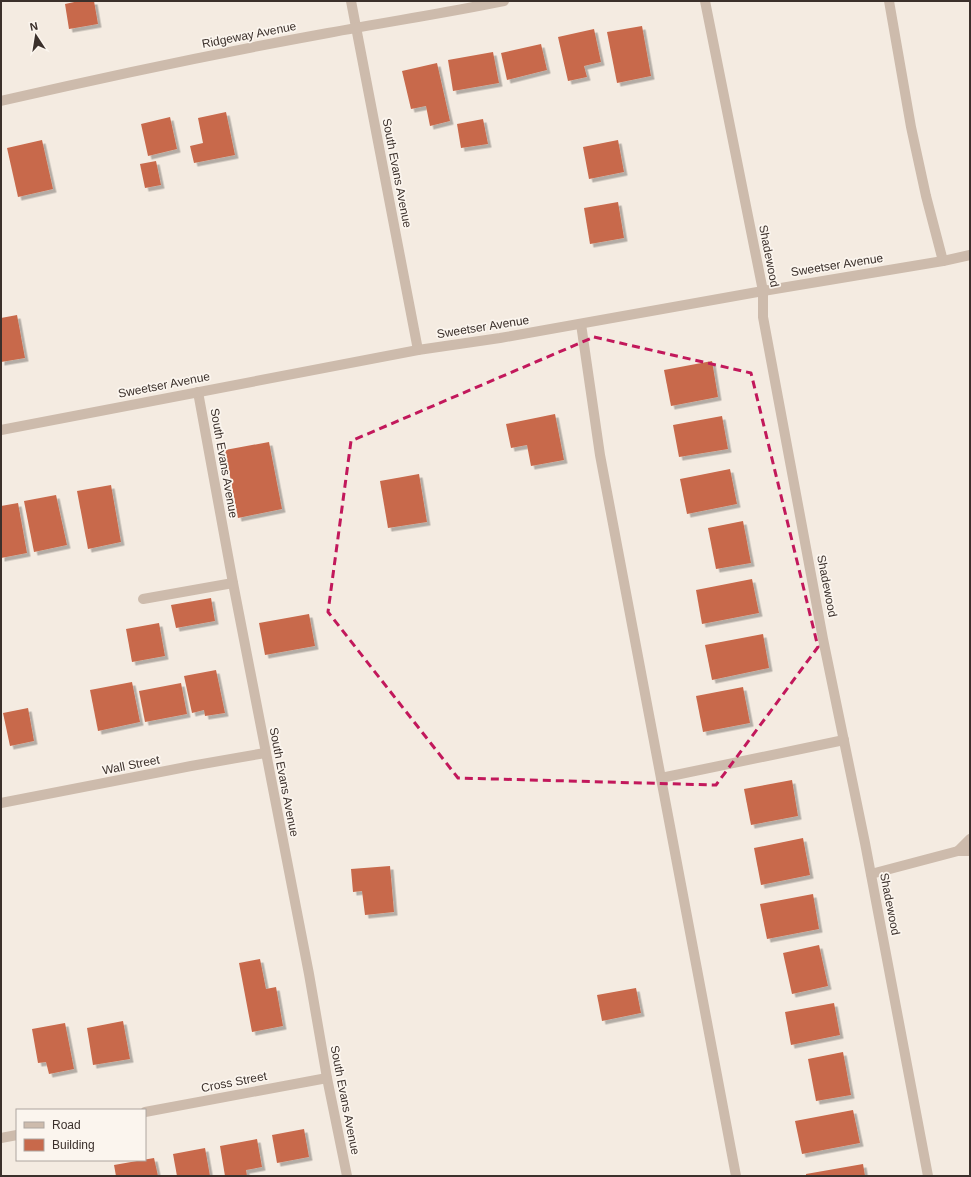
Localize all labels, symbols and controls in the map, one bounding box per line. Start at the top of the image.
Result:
north arrow [16,16,56,56]
street label: Ridgeway Avenue [201,19,298,51]
text: N [29,20,39,33]
street label: South Evans Avenue [380,117,415,229]
street label: Shadewood [756,224,782,288]
street label: Sweetser Avenue [790,251,884,279]
street label: Sweetser Avenue [436,313,530,341]
street label: Sweetser Avenue [117,369,211,401]
street label: South Evans Avenue [207,407,241,519]
street label: Shadewood [814,554,840,618]
street label: South Evans Avenue [267,726,302,838]
street label: Wall Street [101,752,162,777]
street label: Shadewood [877,872,903,936]
street label: South Evans Avenue [328,1044,363,1156]
street label: Cross Street [200,1069,269,1095]
legend [16,1109,146,1161]
text: Road [52,1118,81,1132]
text: Building [52,1138,95,1152]

